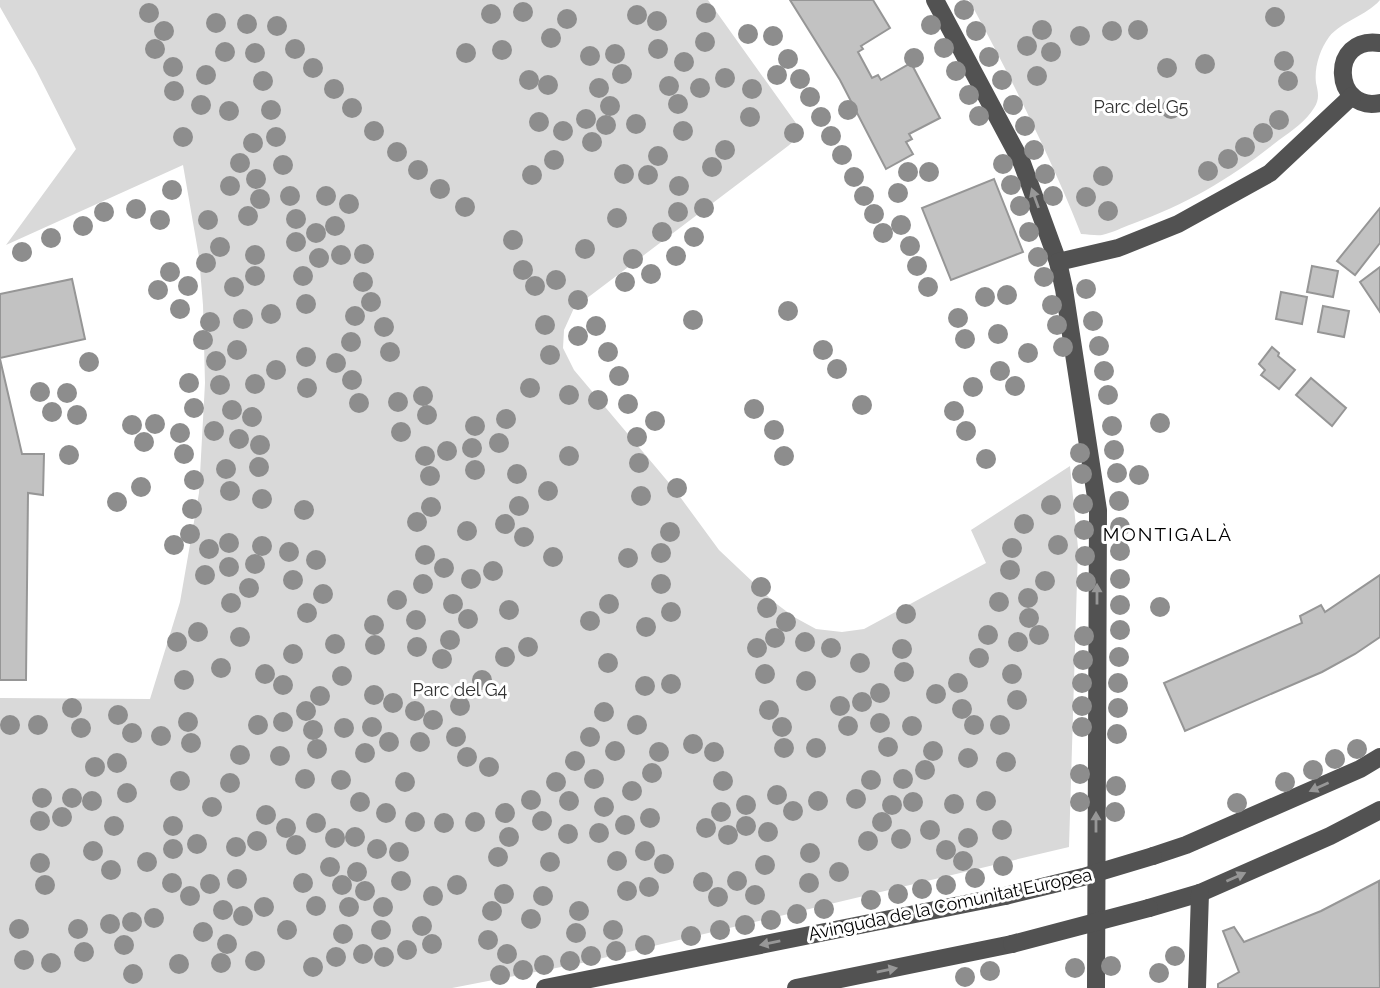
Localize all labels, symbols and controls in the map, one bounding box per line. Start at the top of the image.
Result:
park label: Parc del G5 [1094,96,1189,117]
one-way arrow [1029,188,1040,209]
district label: MONTIGALÀ [1103,523,1233,545]
one-way arrow [1091,583,1103,605]
park label: Parc del G4 [413,679,508,700]
one-way arrow [1309,781,1329,793]
one-way arrow [1091,811,1102,833]
street label: Avinguda de la Comunitat Europea [806,864,1094,944]
one-way arrow [1226,871,1246,883]
one-way arrow [759,937,781,948]
one-way arrow [876,964,898,975]

